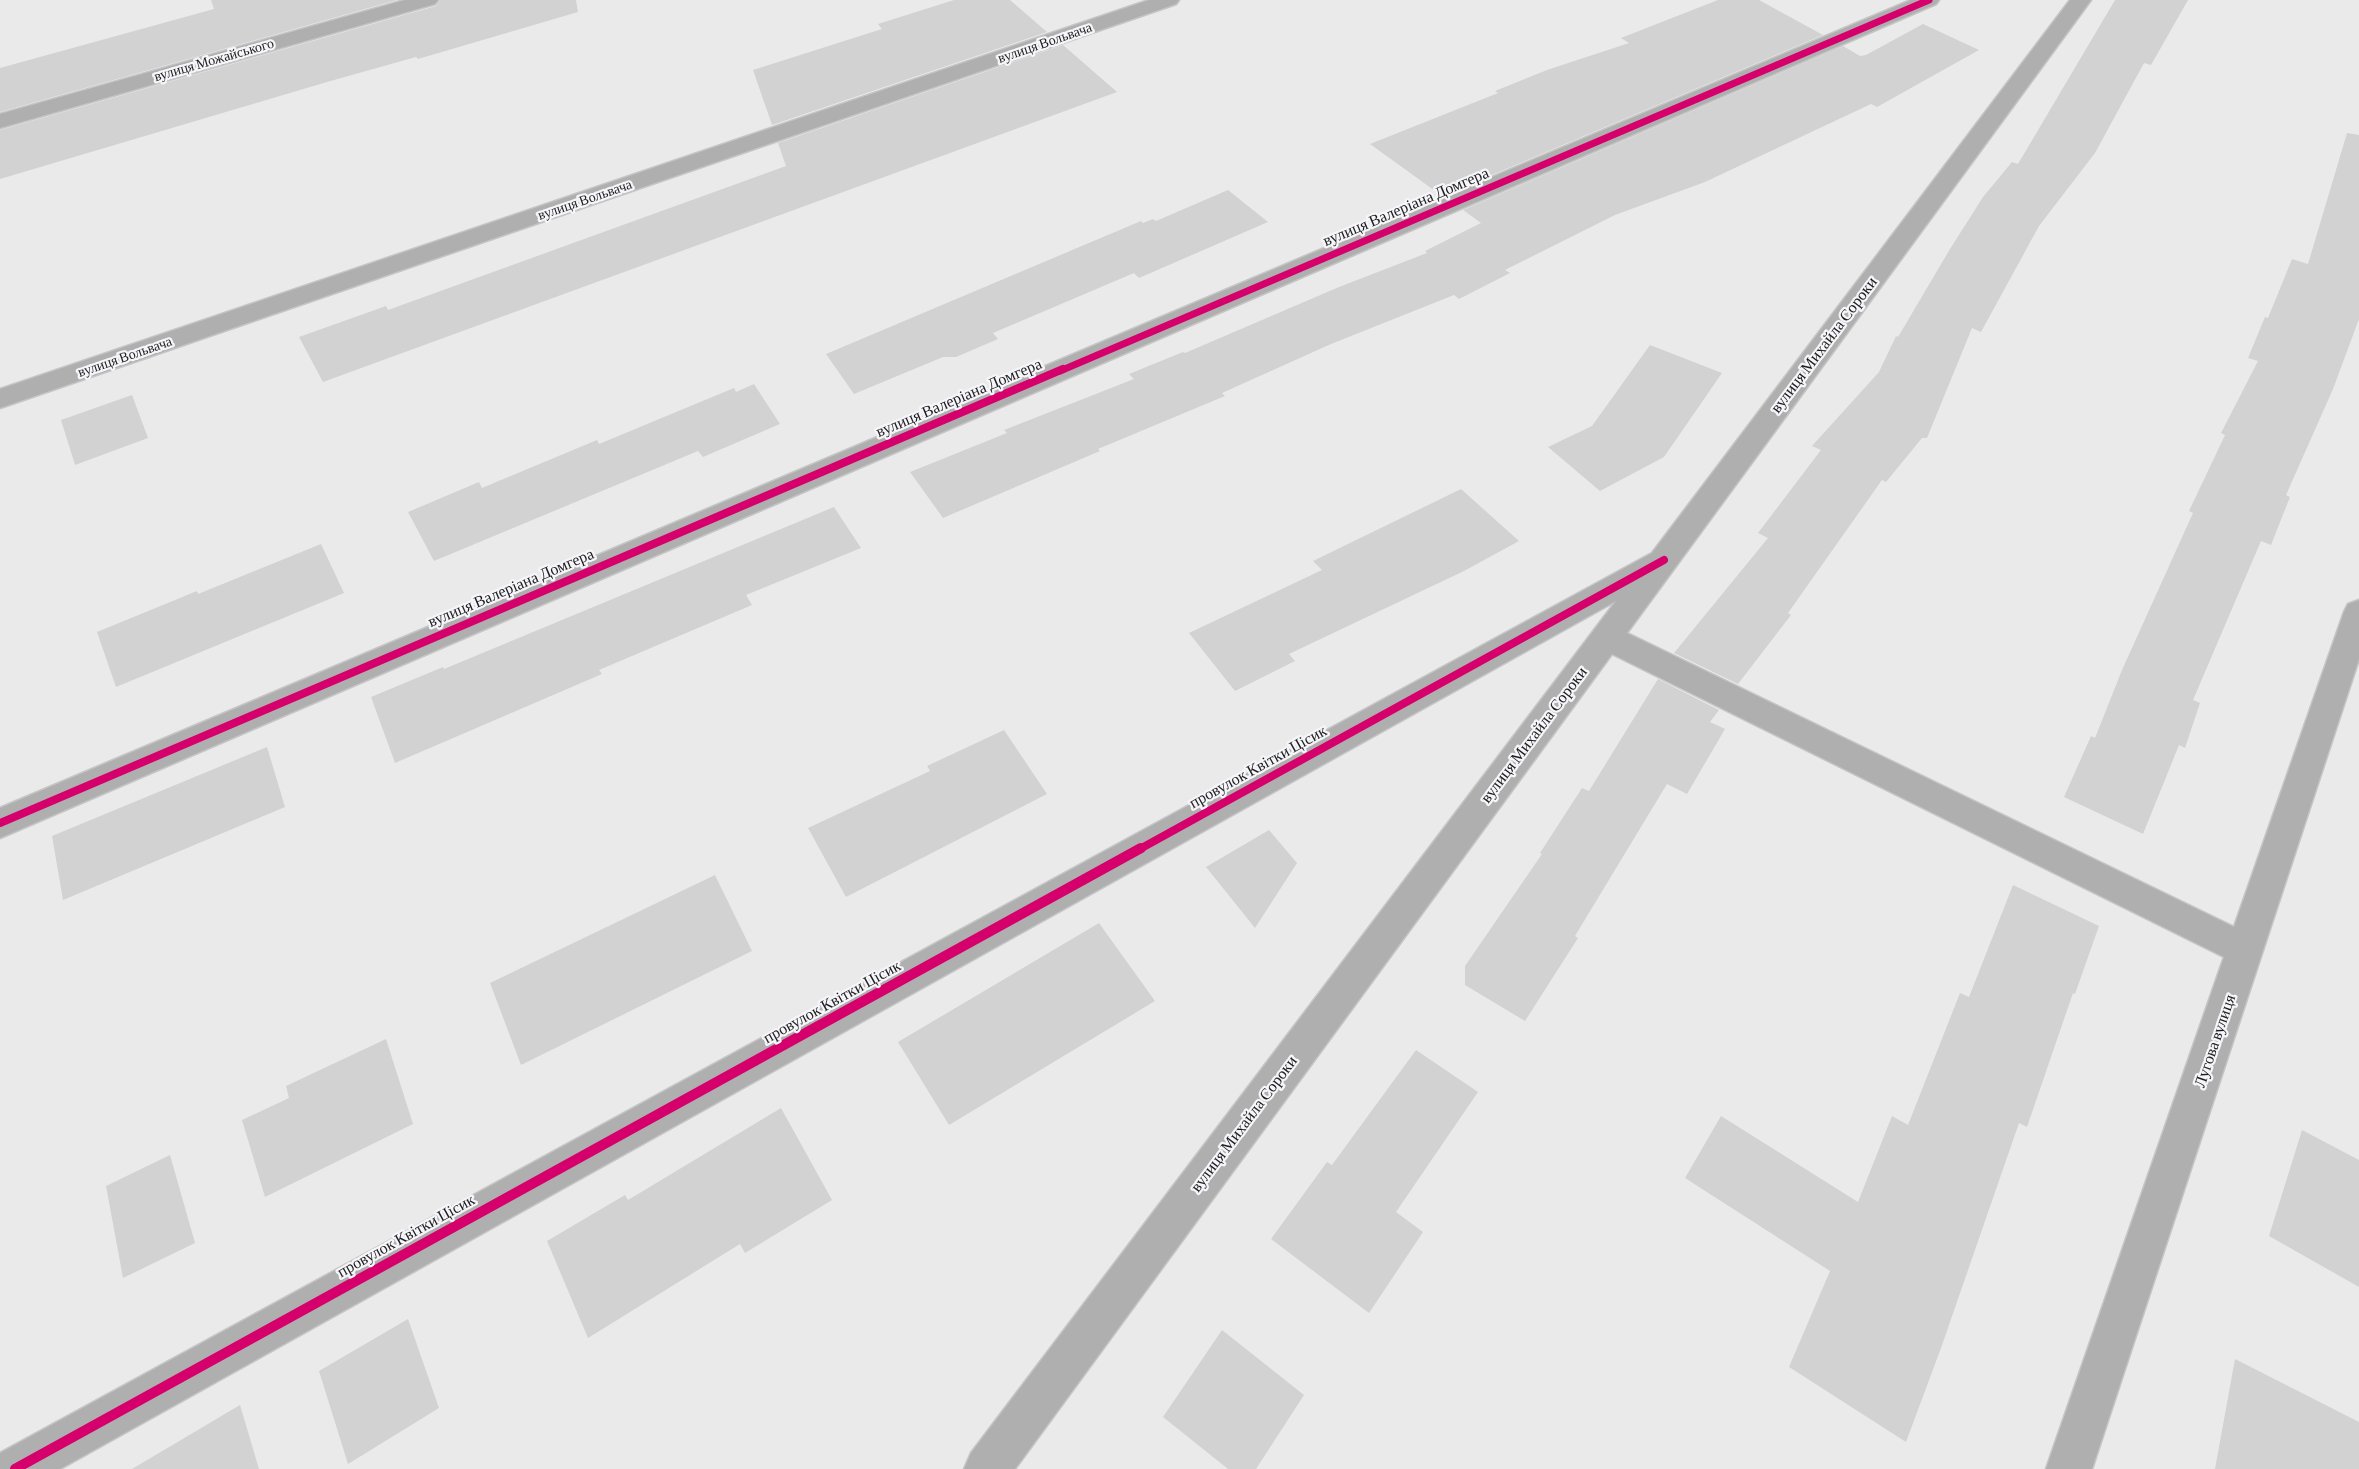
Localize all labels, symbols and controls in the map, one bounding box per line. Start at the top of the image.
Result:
street label: вулиця Вольвача [996,19,1094,67]
street label: вулиця Можайського [152,35,276,85]
street label: вулиця Валеріана Домгера [1320,163,1492,251]
street label: вулиця Вольвача [536,176,634,224]
street label: вулиця Михайла Сороки [1767,273,1881,417]
street label: вулиця Вольвача [76,333,174,381]
street label: вулиця Валеріана Домгера [873,354,1045,442]
street label: вулиця Валеріана Домгера [425,544,597,632]
street label: вулиця Михайла Сороки [1477,663,1591,807]
street label: провулок Квітки Цісик [1186,721,1330,813]
street label: провулок Квітки Цісик [760,956,904,1048]
street label: Лугова вулиця [2190,992,2240,1090]
street label: вулиця Михайла Сороки [1187,1052,1301,1196]
street label: провулок Квітки Цісик [334,1190,478,1282]

